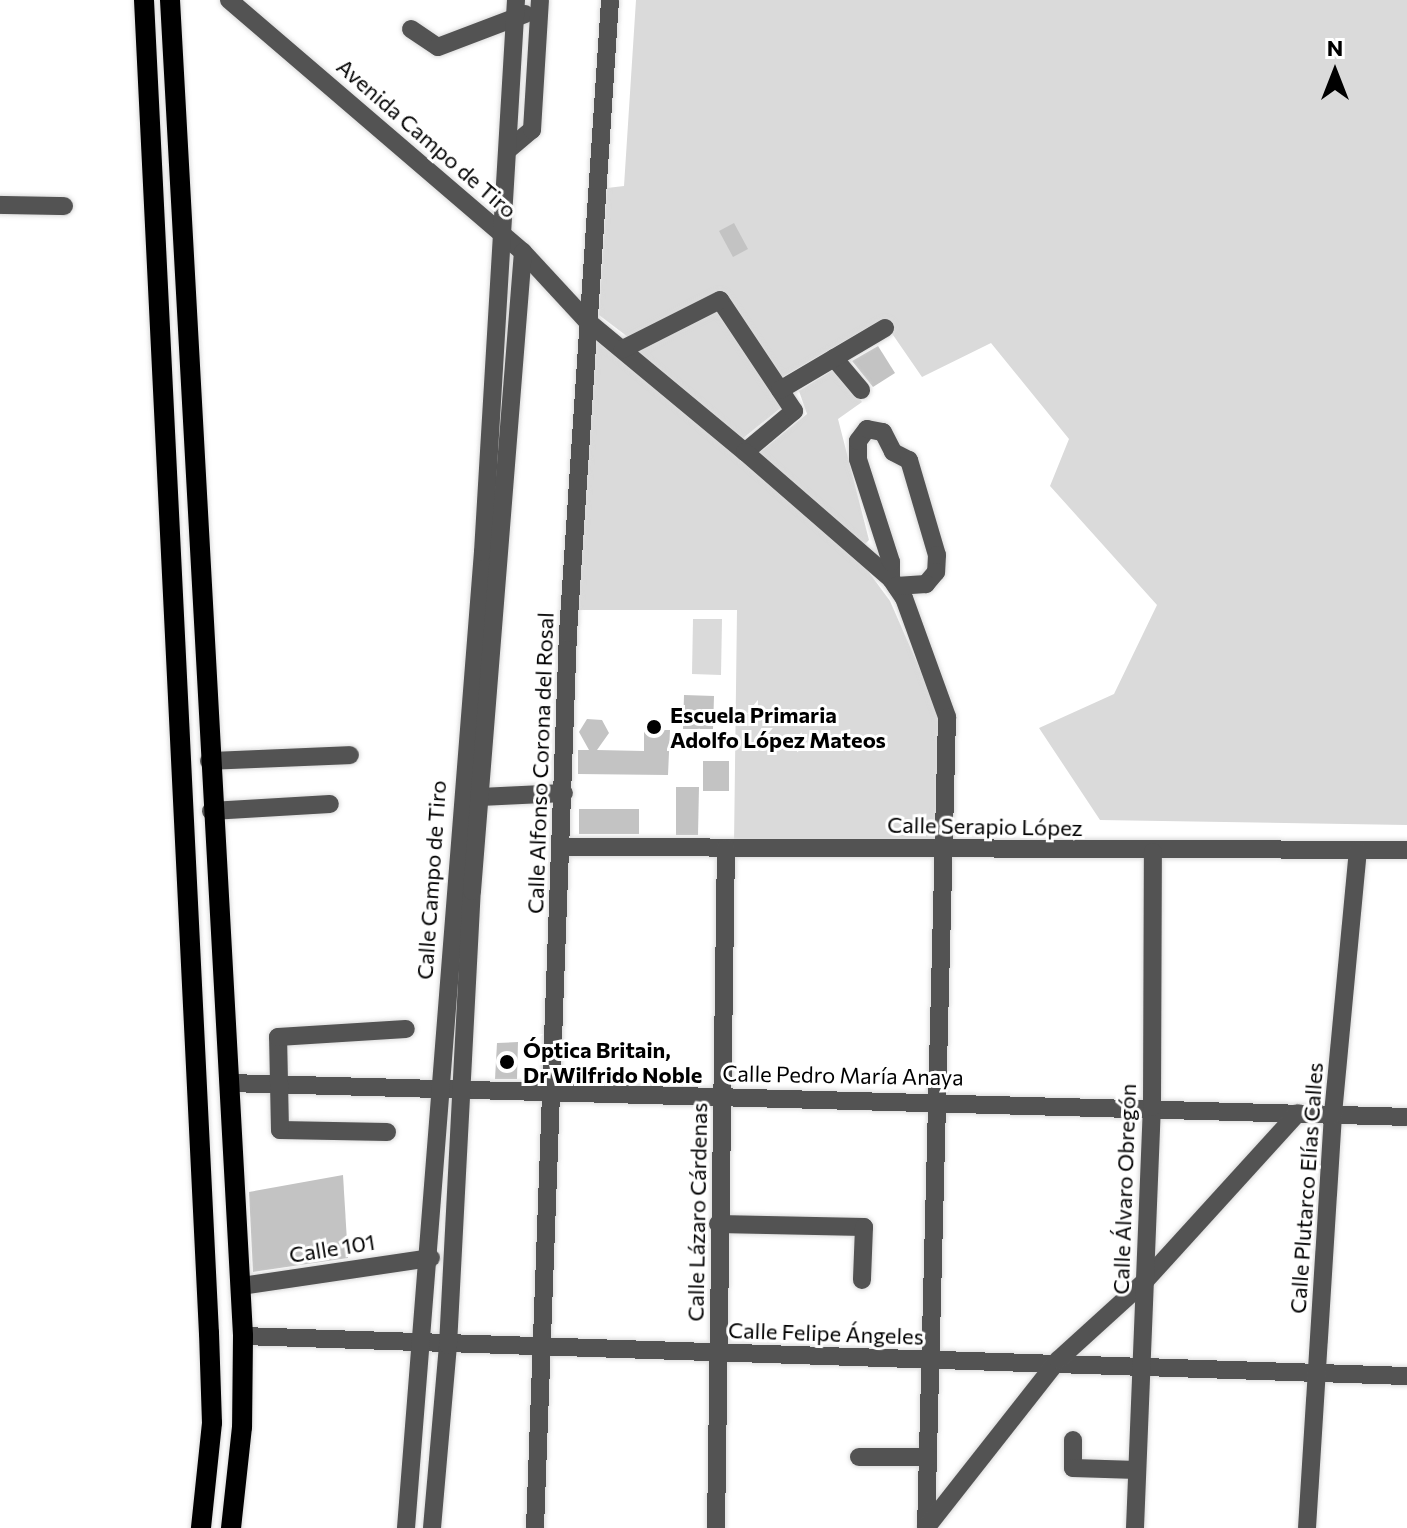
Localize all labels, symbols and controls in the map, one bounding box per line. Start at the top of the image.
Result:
north arrow [1295,32,1375,112]
text: N [1327,34,1343,61]
street label: Avenida Campo de Tiro [332,53,522,223]
street label: Calle Alfonso Corona del Rosal [522,612,558,914]
place label: Escuela Primaria Adolfo López Mateos [670,701,886,752]
marker: Escuela Primaria Adolfo López Mateos [645,718,663,736]
street label: Calle Campo de Tiro [411,780,451,980]
street label: Calle Serapio López [887,811,1083,841]
place label: Óptica Britain, Dr Wilfrido Noble [523,1036,702,1088]
marker: Óptica Britain, Dr Wilfrido Noble [498,1053,516,1071]
street label: Calle Pedro María Anaya [722,1060,964,1090]
street label: Calle Plutarco Elías Calles [1284,1061,1328,1315]
street label: Calle Álvaro Obregón [1107,1083,1141,1295]
street label: Calle Lázaro Cárdenas [682,1102,712,1322]
street label: Calle 101 [287,1228,377,1268]
street label: Calle Felipe Ángeles [728,1316,924,1350]

